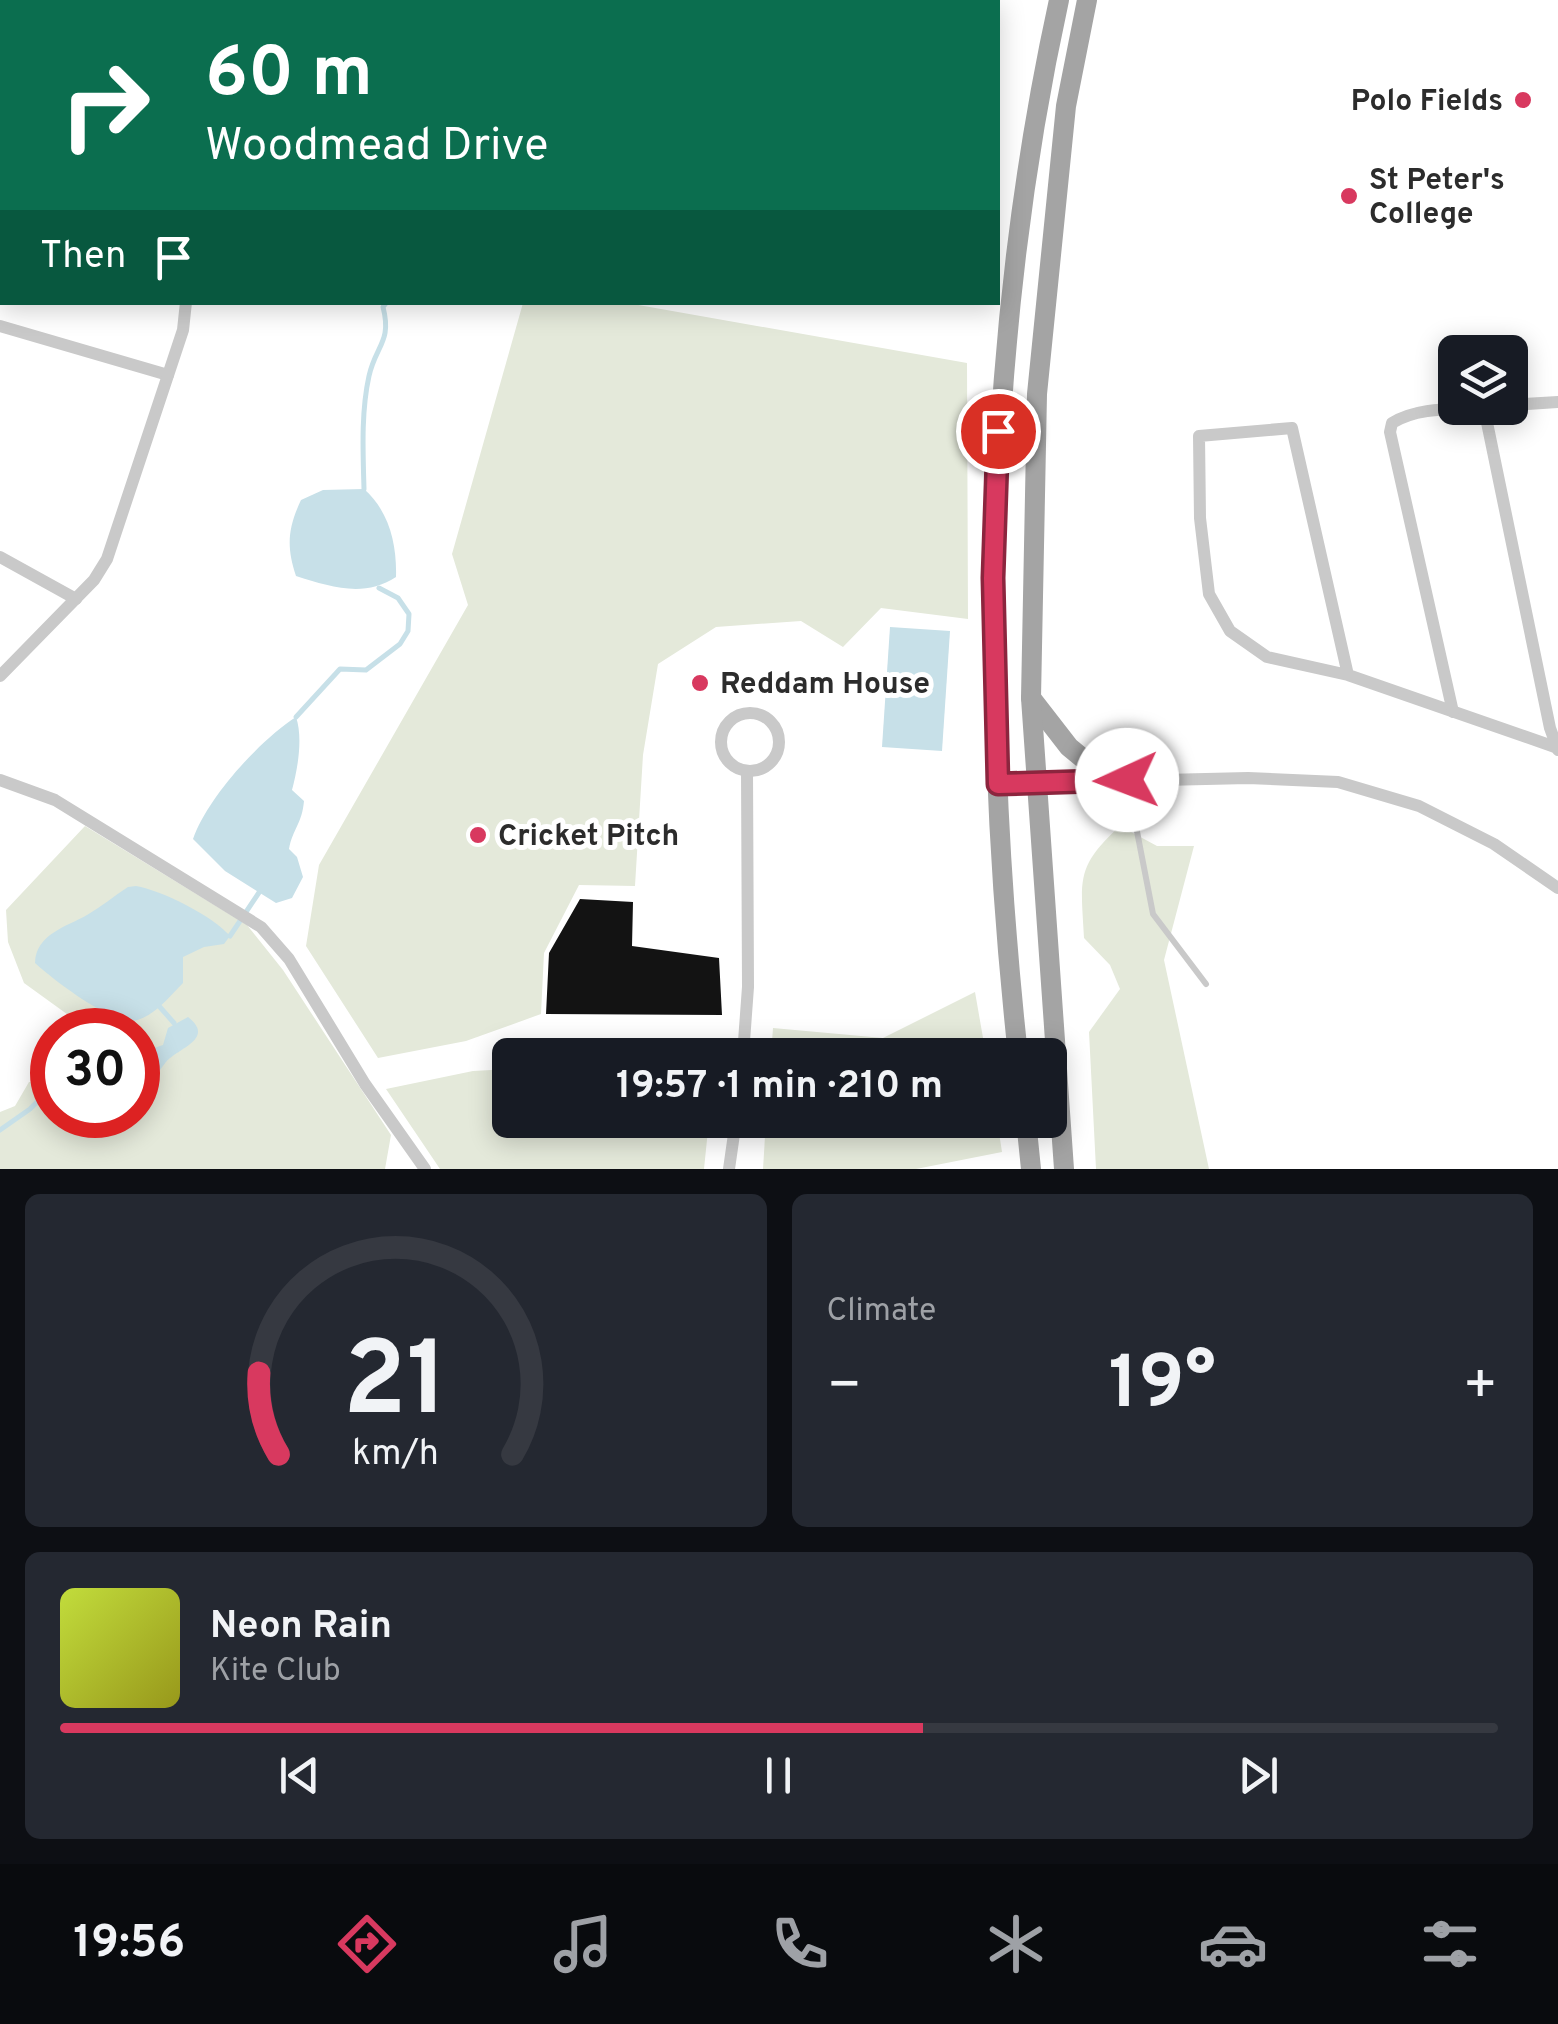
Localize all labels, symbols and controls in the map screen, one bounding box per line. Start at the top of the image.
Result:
text: 60 m [205,32,373,121]
icon: right [40,40,170,170]
place label: Polo Fields [1351,84,1503,121]
marker: Polo Fields [1512,89,1534,111]
text: Woodmead Drive [205,119,548,176]
place label: St Peter's College [1369,163,1505,234]
marker: St Peter's College [1338,185,1360,207]
icon: arrive [146,230,201,285]
text: Then [40,233,126,282]
map controls [1438,335,1528,425]
button: layers [1438,335,1528,425]
pin [956,389,1041,474]
icon: arrive [971,404,1026,459]
place label: Reddam House [720,667,930,704]
marker: Reddam House [689,672,711,694]
position arrow [1075,728,1179,832]
place label: Cricket Pitch [498,819,679,856]
marker: Cricket Pitch [467,824,489,846]
speed limit sign: 30 [30,1008,160,1138]
text: 19:57 · 1 min · 210 m [616,1063,943,1112]
text: Climate [827,1292,936,1332]
text: 21 [343,1320,448,1452]
text: 19° [1109,1340,1216,1435]
text: − [827,1353,862,1423]
text: + [1463,1353,1498,1423]
text: km/h [352,1432,439,1478]
text: Neon Rain [210,1603,392,1652]
text: Kite Club [210,1652,341,1692]
icon: previous [272,1748,327,1803]
icon: pause [751,1748,806,1803]
icon: next [1231,1748,1286,1803]
icon: directions [332,1909,402,1979]
icon: music [548,1909,618,1979]
icon: phone [765,1909,835,1979]
icon: climate [981,1909,1051,1979]
icon: car [1198,1909,1268,1979]
icon: filters [1415,1909,1485,1979]
text: 19:56 [73,1916,185,1973]

